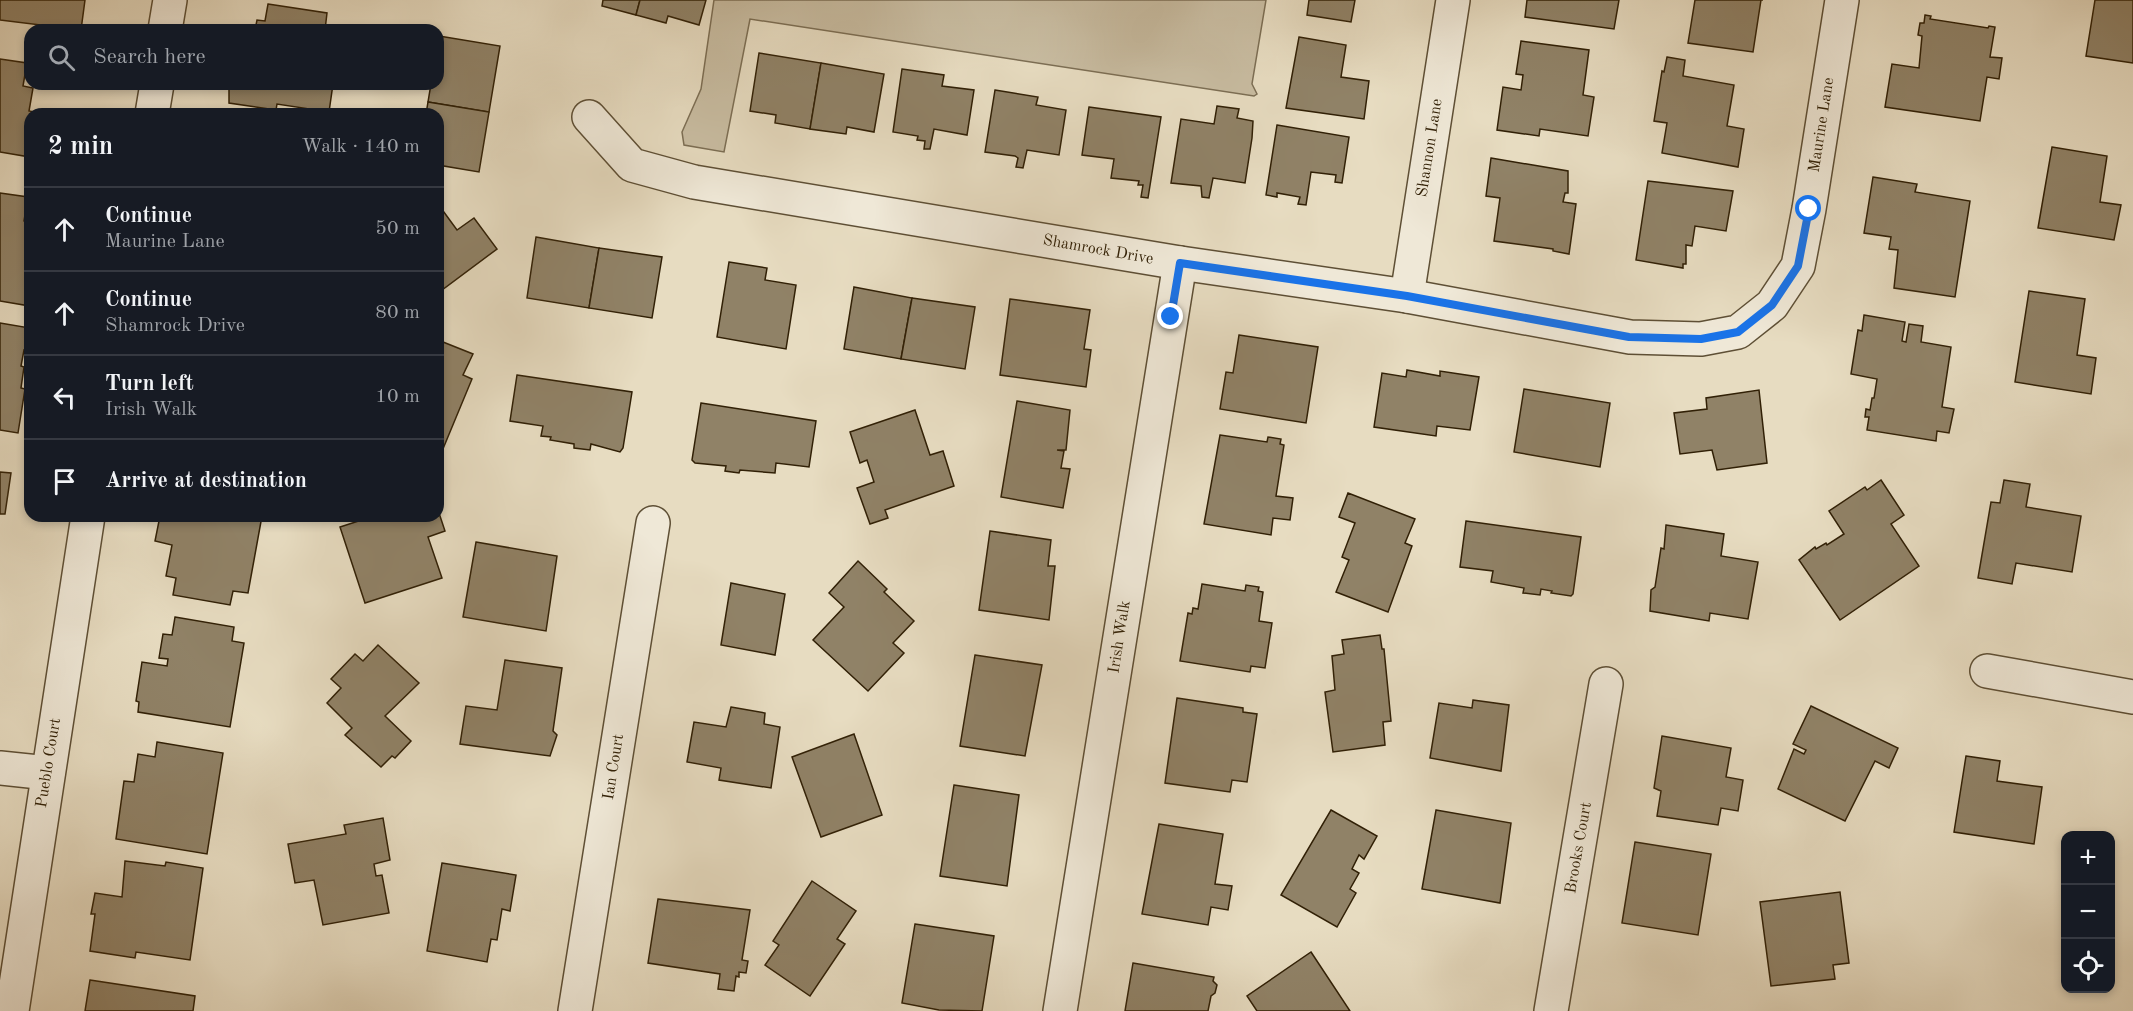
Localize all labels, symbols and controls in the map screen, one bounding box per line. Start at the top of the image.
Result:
search box [24,24,444,90]
icon: search [45,41,78,74]
text: Search here [93,46,206,68]
street label: Maurine Lane [1807,76,1837,174]
street label: Shannon Lane [1414,98,1446,198]
text: 2 min [48,134,113,160]
text: Walk · 140 m [301,137,420,157]
route start [1795,195,1821,221]
text: Continue [105,205,192,227]
icon: ahead [48,213,81,246]
text: 50 m [375,219,420,239]
text: Maurine Lane [105,232,225,252]
street label: Shamrock Drive [1041,232,1155,268]
text: Continue [105,289,192,311]
icon: ahead [48,297,81,330]
text: 80 m [375,303,420,323]
route end [1157,303,1183,329]
text: Shamrock Drive [105,316,245,336]
text: Turn left [105,373,194,395]
icon: left [48,381,81,414]
text: 10 m [375,387,420,407]
text: Irish Walk [105,400,197,420]
icon: arrive [48,465,81,498]
text: Arrive at destination [105,470,307,492]
street label: Irish Walk [1106,599,1134,675]
street label: Pueblo Court [34,716,64,809]
street label: Ian Court [601,732,627,801]
street label: Brooks Court [1563,801,1595,895]
map controls [2061,831,2115,993]
button: + [2061,831,2115,885]
button: − [2061,885,2115,939]
button: locate [2061,939,2115,993]

